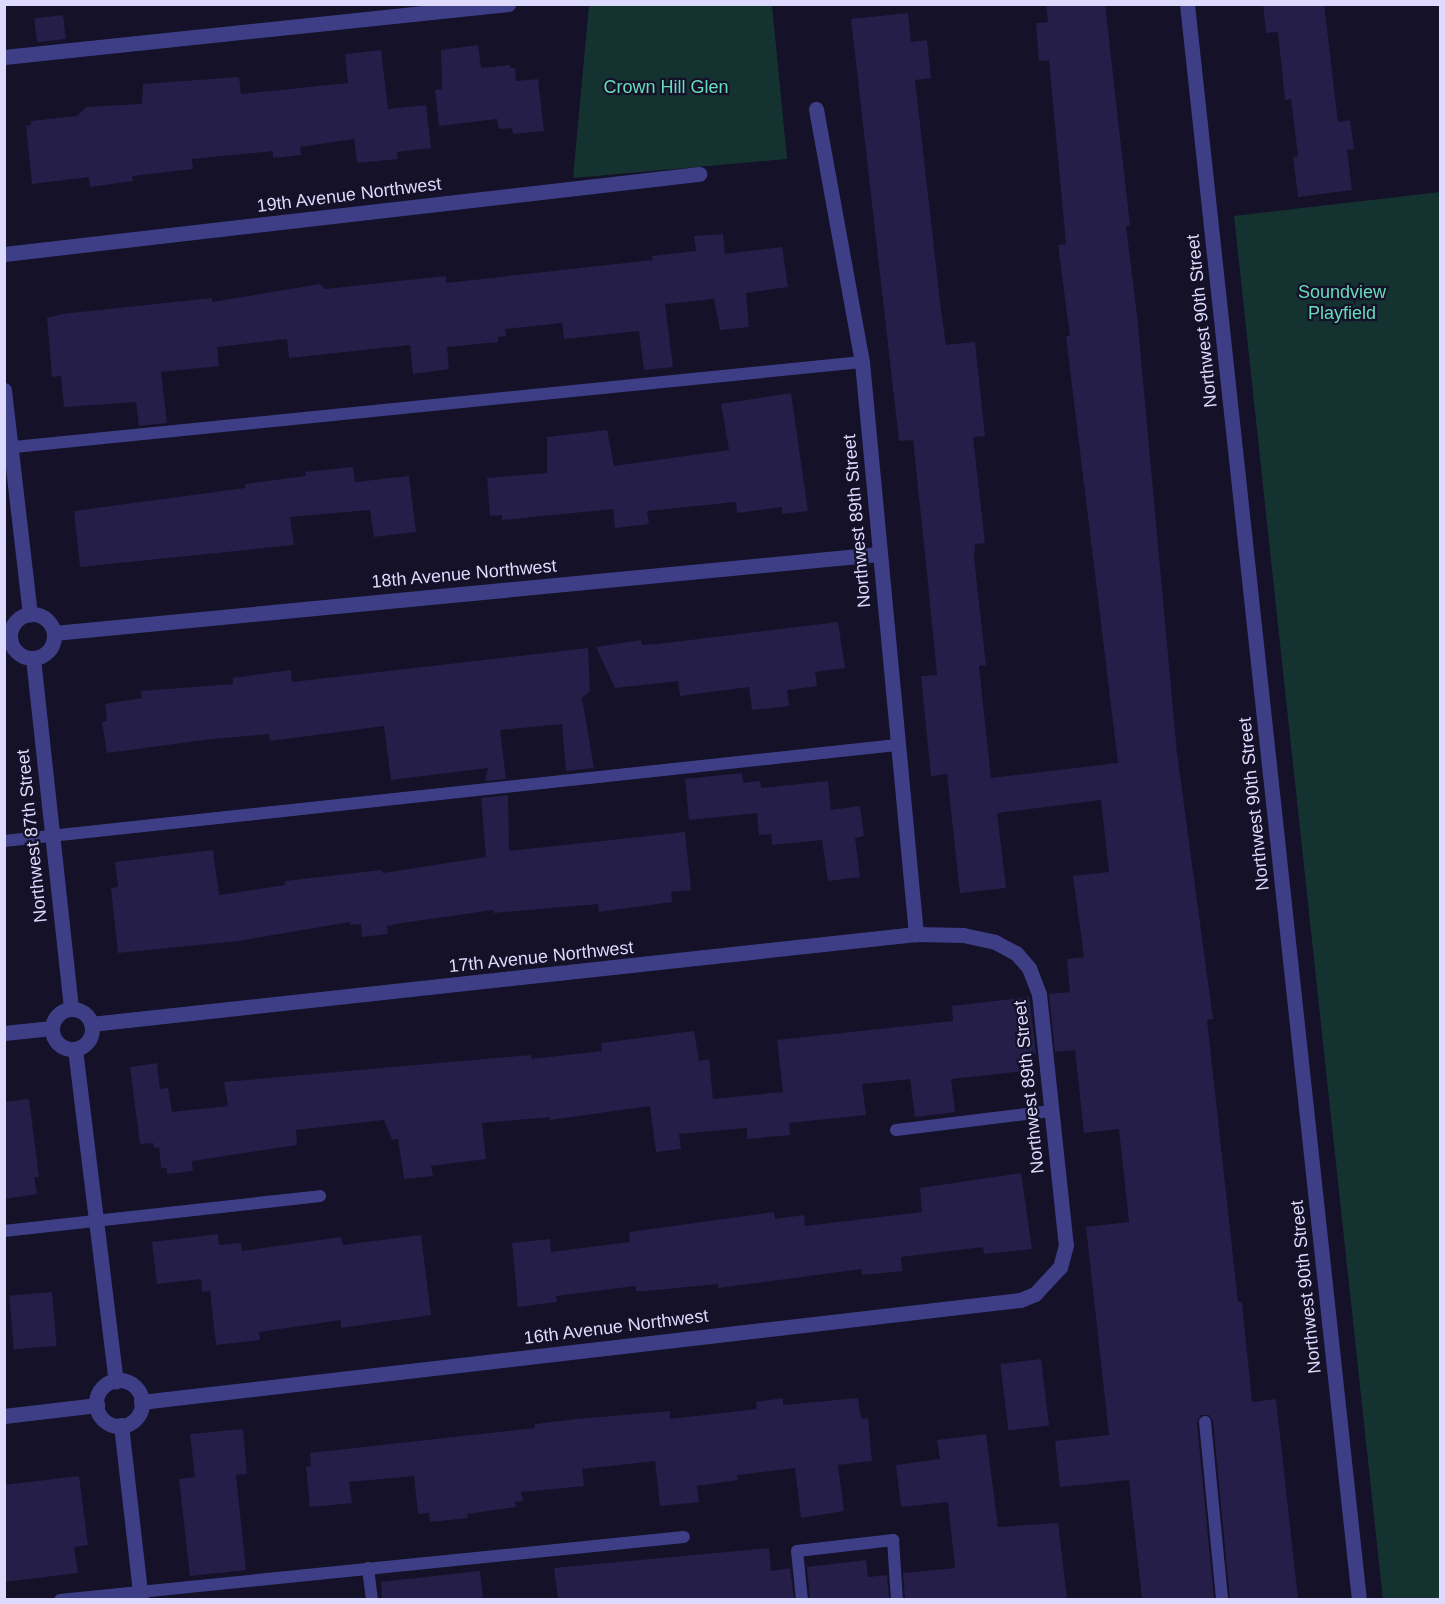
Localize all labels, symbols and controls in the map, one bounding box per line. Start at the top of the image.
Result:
park label: Crown Hill Glen [603,76,729,98]
street label: 19th Avenue Northwest [255,173,443,217]
street label: Northwest 90th Street [1182,233,1222,409]
park label: Soundview Playfield [1298,282,1386,324]
street label: Northwest 89th Street [839,433,875,609]
street label: 18th Avenue Northwest [370,555,558,593]
street label: Northwest 90th Street [1234,716,1274,892]
street label: Northwest 87th Street [12,748,52,924]
street label: 17th Avenue Northwest [447,936,635,978]
street label: Northwest 89th Street [1009,999,1049,1175]
street label: Northwest 90th Street [1286,1199,1326,1375]
street label: 16th Avenue Northwest [522,1305,710,1349]

